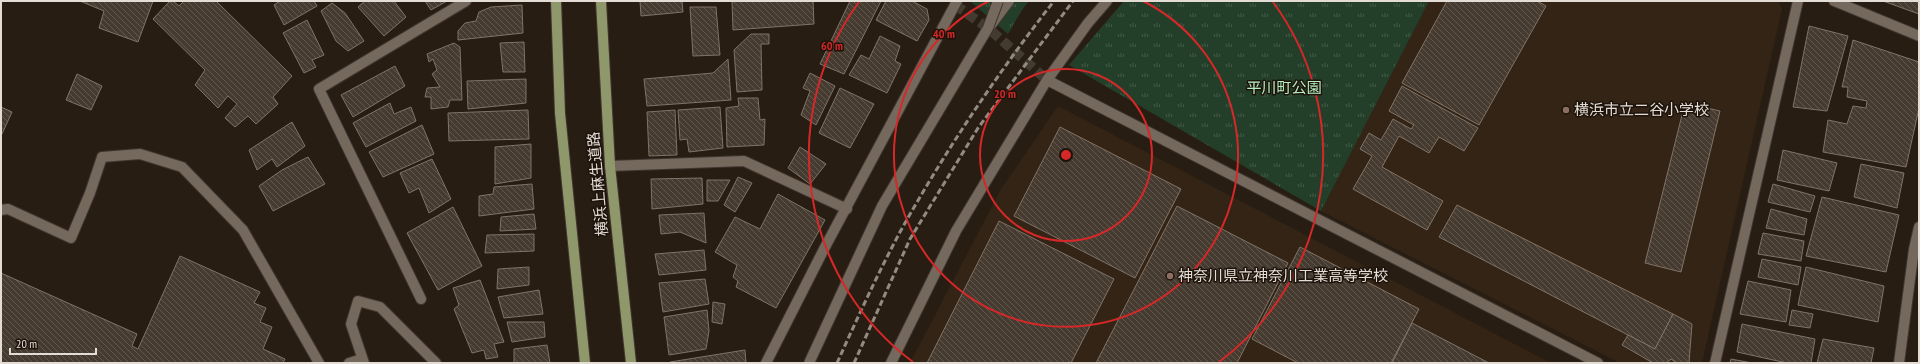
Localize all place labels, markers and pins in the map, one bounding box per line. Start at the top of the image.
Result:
place label: 横浜市立二谷小学校 [1574,100,1709,119]
marker: 横浜市立二谷小学校 [1561,105,1571,115]
centre of rings [1059,148,1073,162]
place label: 神奈川県立神奈川工業高等学校 [1178,266,1388,285]
marker: 神奈川県立神奈川工業高等学校 [1165,271,1175,281]

